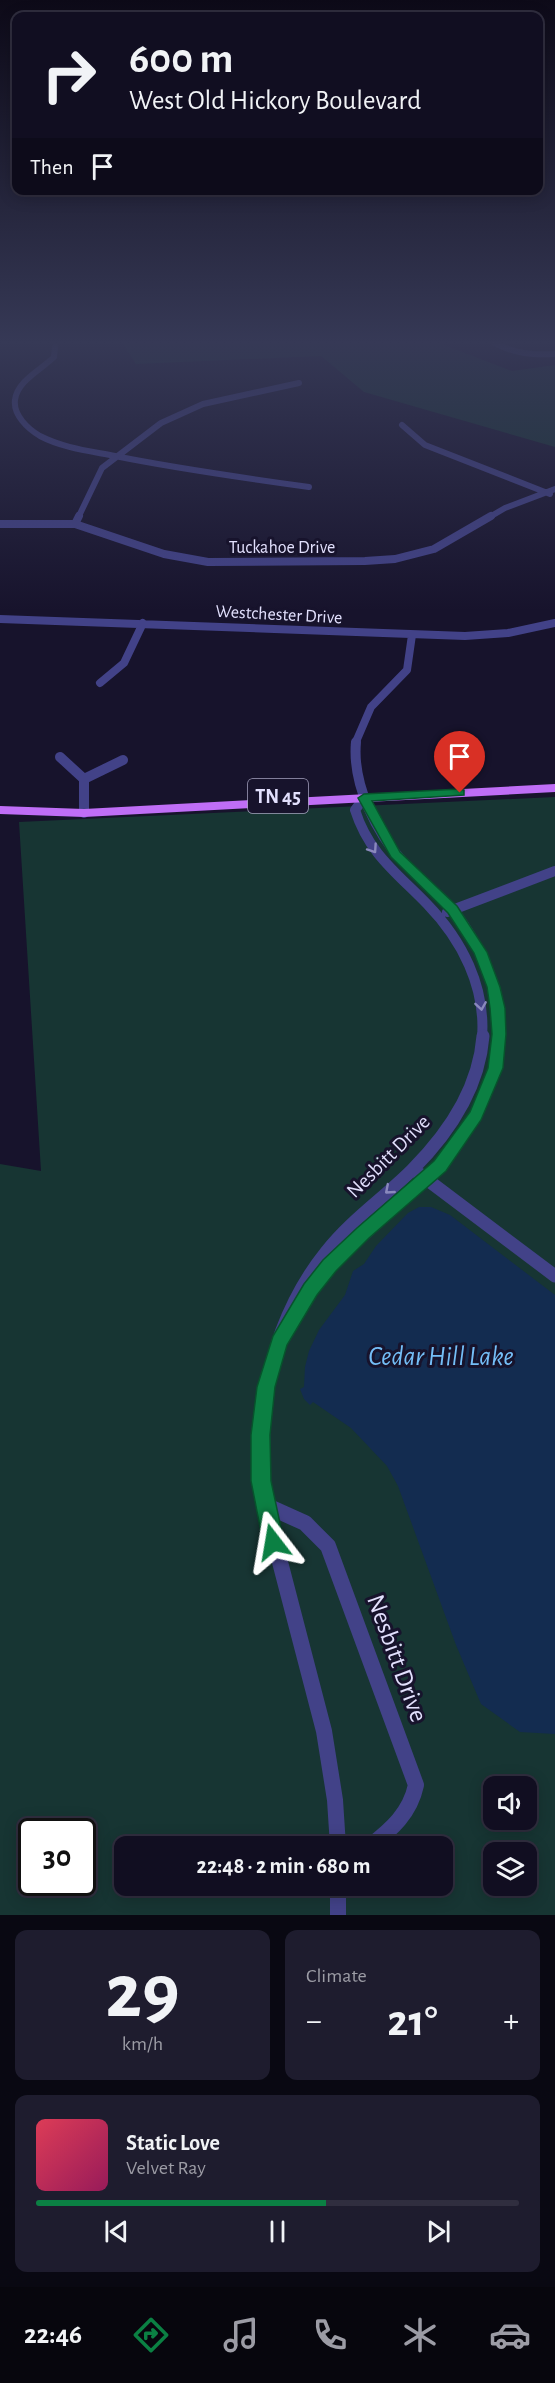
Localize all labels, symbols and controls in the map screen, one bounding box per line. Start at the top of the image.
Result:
icon: right [30,36,108,114]
text: 600 m [129,38,233,80]
text: West Old Hickory Boulevard [129,87,421,114]
icon: arrive [86,150,119,183]
text: Then [30,156,74,178]
street label: Tuckahoe Drive [229,539,335,557]
street label: Westchester Drive [215,603,343,627]
pin [434,731,485,793]
icon: arrive [443,740,476,773]
road number: TN 45 [248,779,308,813]
one-way arrow [366,842,377,853]
one-way arrow [474,1001,486,1011]
street label: Nesbitt Drive [343,1111,434,1202]
one-way arrow [385,1183,396,1194]
water label: Cedar Hill Lake [368,1343,514,1370]
position arrow [241,1510,305,1574]
street label: Nesbitt Drive [362,1591,432,1725]
map controls [483,1776,537,1896]
button: sound [483,1776,537,1830]
speed limit sign: 30 [18,1818,96,1896]
button: layers [483,1842,537,1896]
text: 22:48 · 2 min · 680 m [197,1855,370,1877]
text: 29 [105,1954,180,2032]
text: Climate [306,1966,367,1986]
text: 21° [387,1999,438,2044]
text: − [306,2005,322,2038]
text: + [503,2005,519,2038]
text: km/h [122,2034,163,2054]
text: Static Love [126,2132,220,2154]
text: Velvet Ray [126,2158,206,2178]
icon: previous [100,2215,133,2248]
icon: pause [261,2215,294,2248]
icon: next [422,2215,455,2248]
icon: directions [130,2314,172,2356]
icon: music [220,2314,262,2356]
icon: phone [309,2314,351,2356]
icon: climate [399,2314,441,2356]
icon: car [489,2314,531,2356]
text: 22:46 [24,2321,82,2348]

